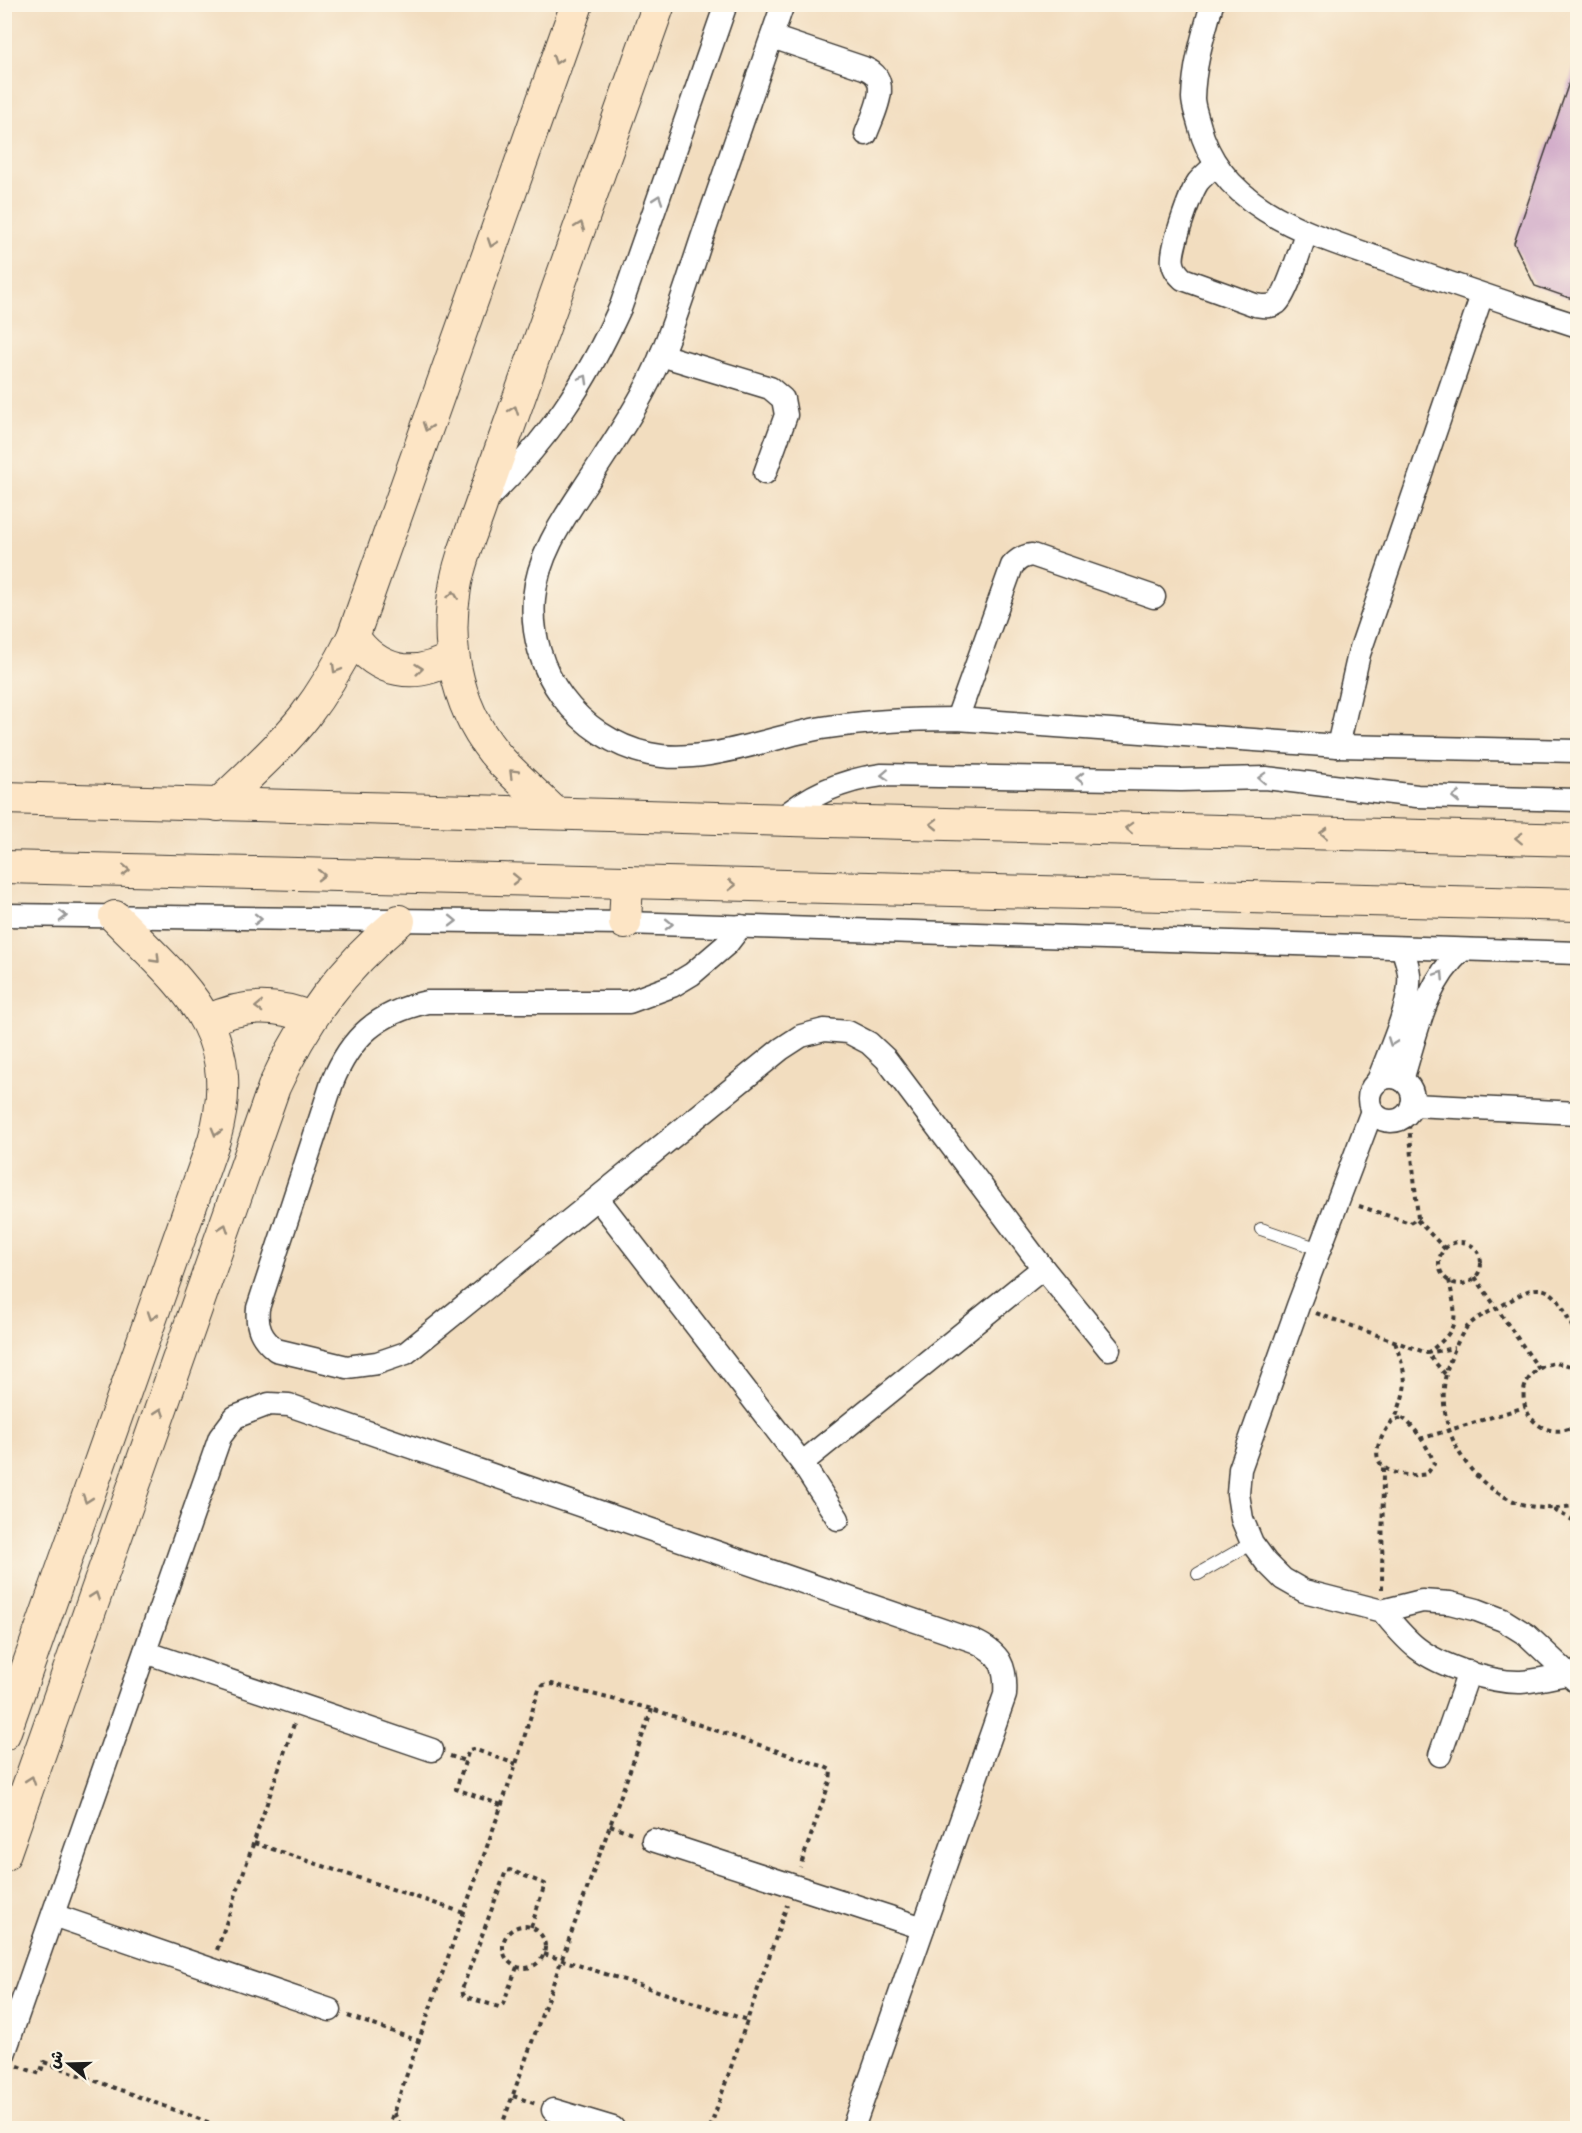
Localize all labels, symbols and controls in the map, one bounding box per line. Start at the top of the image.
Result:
one-way arrow [552,54,565,65]
one-way arrow [650,194,663,205]
one-way arrow [573,222,585,233]
one-way arrow [487,238,500,248]
one-way arrow [577,375,588,385]
one-way arrow [507,405,520,416]
one-way arrow [422,421,435,432]
one-way arrow [447,591,459,600]
one-way arrow [332,663,344,673]
one-way arrow [414,663,424,676]
one-way arrow [509,769,520,779]
one-way arrow [881,769,890,782]
one-way arrow [1076,772,1085,784]
one-way arrow [1258,772,1267,784]
one-way arrow [1452,791,1461,803]
one-way arrow [930,818,939,830]
one-way arrow [1125,822,1134,834]
one-way arrow [1320,827,1329,839]
one-way arrow [1515,832,1524,845]
one-way arrow [121,864,130,876]
one-way arrow [316,868,325,881]
one-way arrow [511,873,520,886]
one-way arrow [727,878,736,891]
one-way arrow [58,910,67,922]
one-way arrow [253,913,262,925]
one-way arrow [448,915,457,928]
one-way arrow [664,918,673,930]
one-way arrow [148,951,159,962]
one-way arrow [1433,971,1444,982]
one-way arrow [254,1001,263,1013]
one-way arrow [1387,1036,1400,1047]
one-way arrow [211,1126,223,1136]
one-way arrow [217,1223,230,1234]
one-way arrow [147,1310,160,1320]
one-way arrow [152,1407,165,1418]
one-way arrow [82,1494,95,1504]
one-way arrow [88,1591,101,1602]
one-way arrow [23,1775,36,1786]
north arrow [39,2034,99,2094]
text: ش [43,2048,69,2071]

